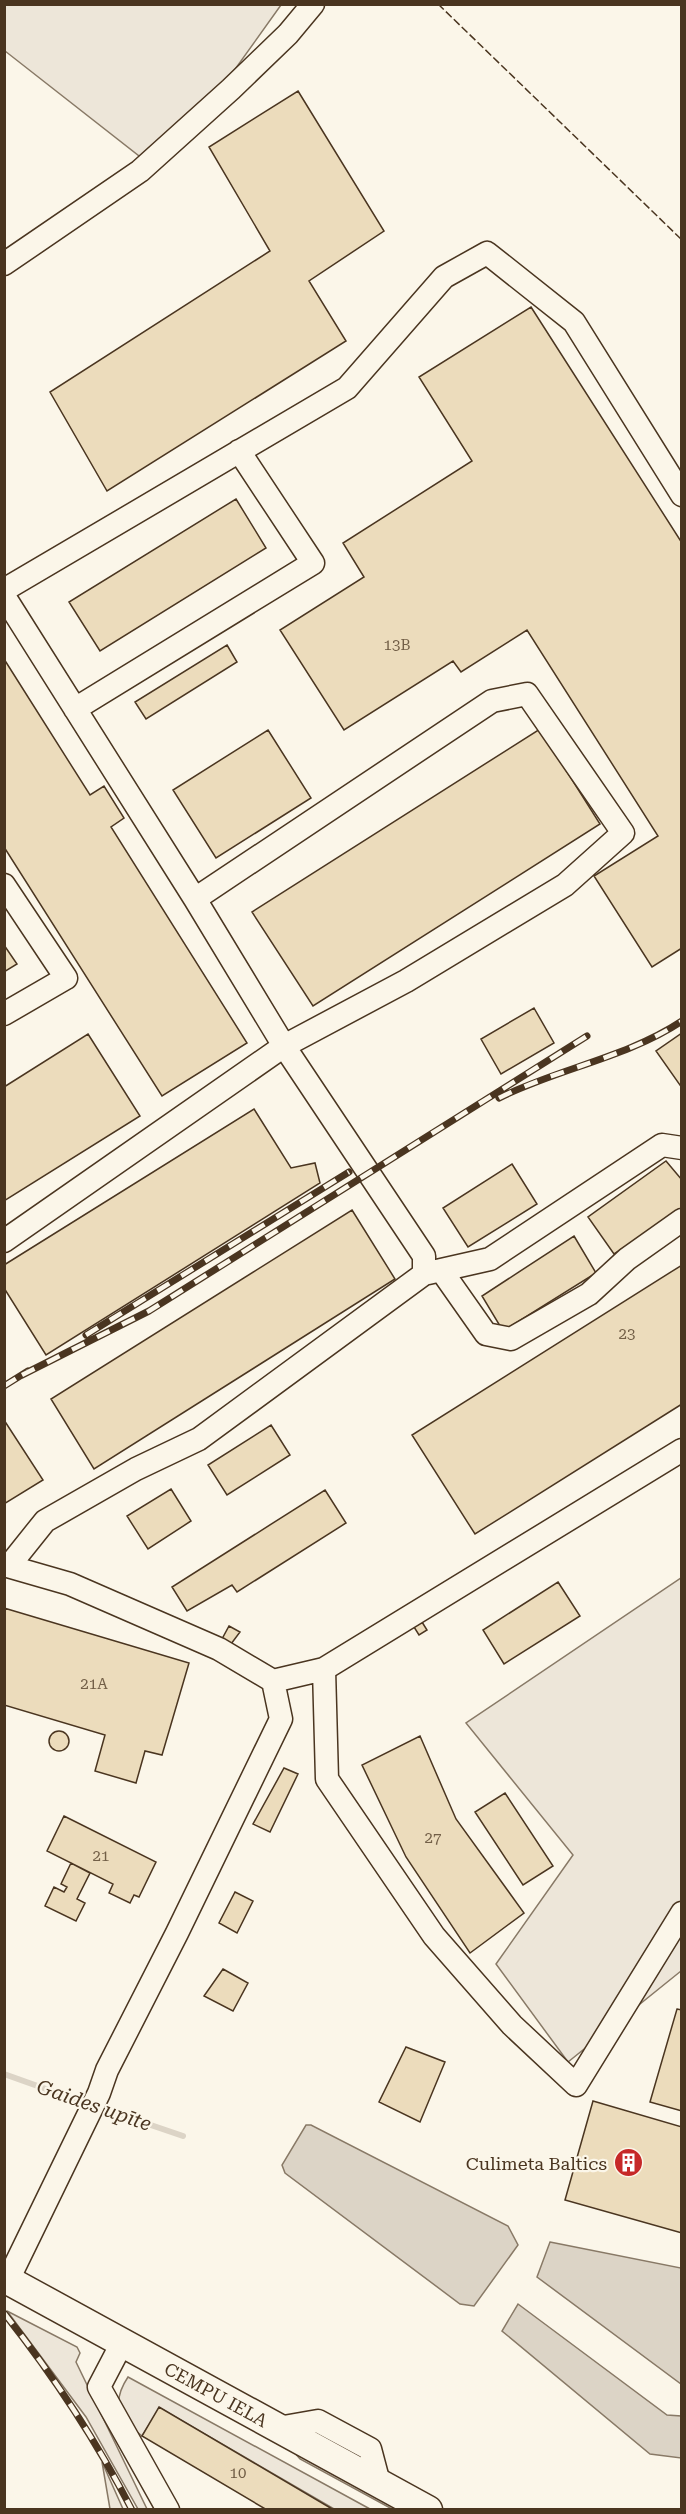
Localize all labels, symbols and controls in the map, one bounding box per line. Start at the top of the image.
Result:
house number: 13B [384,636,410,654]
house number: 23 [619,1325,635,1343]
house number: 21A [80,1675,108,1693]
house number: 27 [425,1829,441,1847]
house number: 21 [93,1847,109,1865]
water label: Gaides upīte [34,2074,154,2136]
building icon: Culimeta Baltics [612,2147,644,2179]
place label: Culimeta Baltics [466,2153,607,2174]
street label: CEMPU IELA [161,2358,272,2431]
house number: 10 [230,2464,246,2482]

